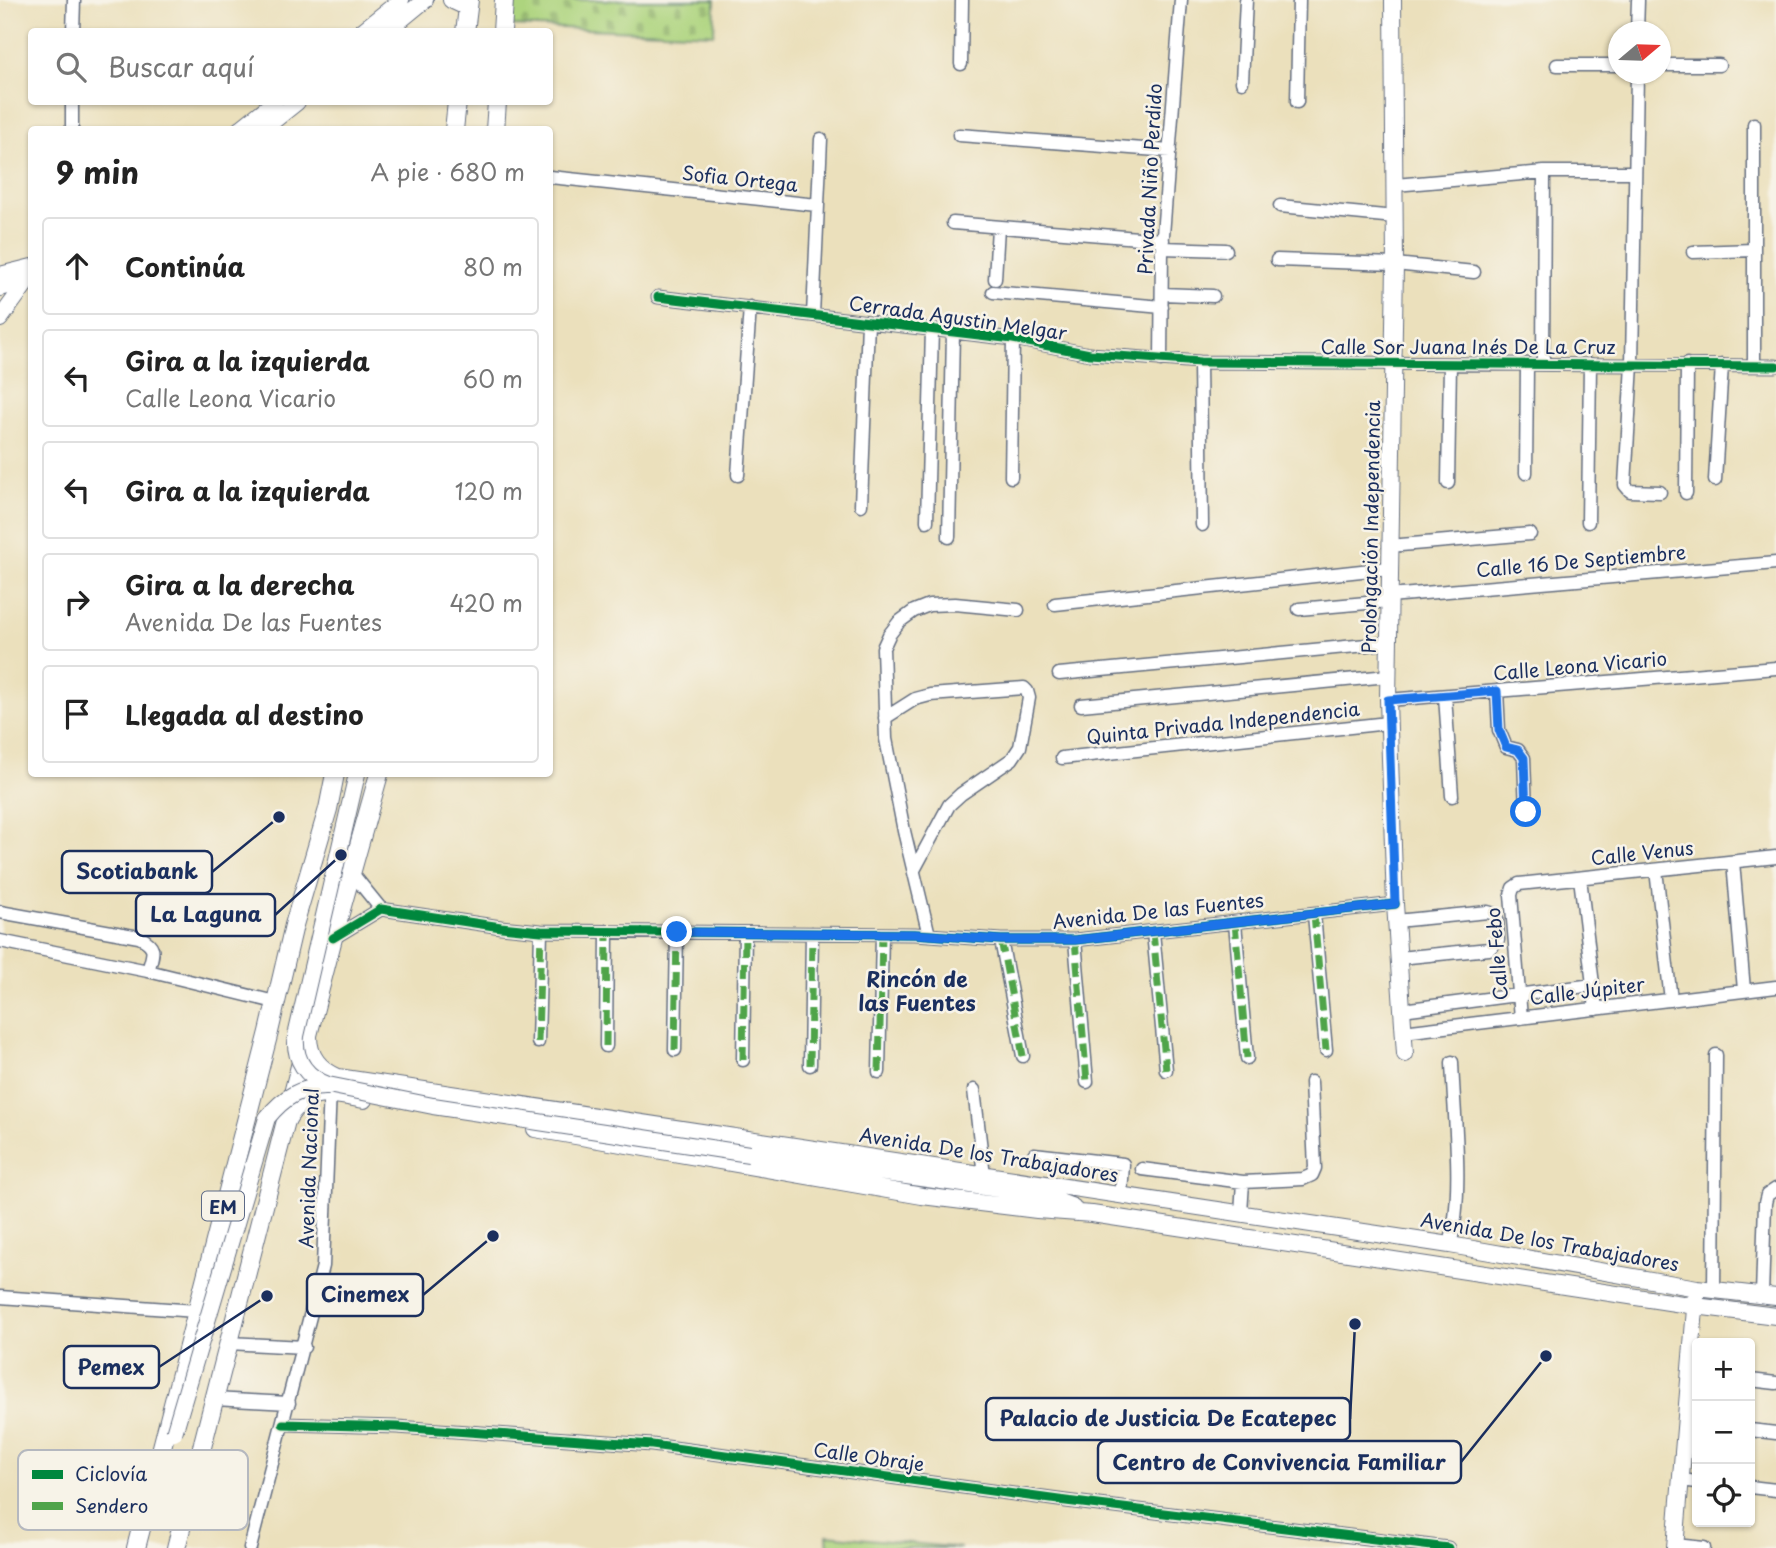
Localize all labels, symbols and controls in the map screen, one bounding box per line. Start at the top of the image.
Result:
north arrow [1608,21,1671,84]
search box [28,28,553,105]
text: Buscar aquí [108,47,254,86]
icon: search [52,48,90,86]
street label: Privada Niño Perdido [1130,83,1168,275]
text: 9 min [56,149,139,194]
text: A pie · 680 m [370,154,525,189]
street label: Sofia Ortega [681,158,799,198]
icon: ahead [58,247,96,285]
text: Continúa [125,247,245,286]
text: 80 m [463,249,523,284]
street label: Cerrada Agustin Melgar [847,288,1069,346]
street label: Calle Sor Juana Inés De La Cruz [1320,332,1616,360]
text: Gira a la izquierda [125,341,370,380]
icon: left [58,359,96,397]
text: 60 m [463,361,523,396]
text: Calle Leona Vicario [125,380,336,415]
street label: Prolongación Independencia [1354,400,1386,654]
icon: left [58,471,96,509]
text: Gira a la izquierda [125,471,370,510]
text: 120 m [455,473,523,508]
street label: Calle 16 De Septiembre [1475,537,1687,583]
text: Gira a la derecha [125,565,355,604]
icon: right [58,583,96,621]
text: 420 m [449,585,523,620]
text: Avenida De las Fuentes [125,604,382,639]
street label: Calle Leona Vicario [1492,643,1668,687]
street label: Quinta Privada Independencia [1085,694,1361,750]
icon: arrive [58,695,96,733]
text: Llegada al destino [125,695,364,734]
route start [1510,796,1541,827]
street label: Calle Venus [1589,833,1695,871]
callout: Scotiabank [62,851,212,893]
text: Scotiabank [76,854,198,886]
street label: Avenida De las Fuentes [1051,885,1265,935]
callout: La Laguna [136,894,275,936]
text: La Laguna [150,897,262,929]
street label: Calle Febo [1478,906,1514,1002]
route end [661,916,692,947]
district label: Rincón de las Fuentes [858,962,976,1018]
street label: Calle Júpiter [1528,969,1646,1011]
street label: Avenida Nacional [291,1087,325,1249]
street label: Avenida De los Trabajadores [857,1120,1121,1188]
road number: EM [202,1191,244,1220]
street label: Avenida De los Trabajadores [1419,1204,1681,1278]
callout: Cinemex [307,1274,423,1316]
text: Cinemex [321,1277,410,1309]
map controls [1692,1338,1755,1527]
button: + [1692,1338,1755,1401]
callout: Pemex [64,1346,159,1388]
text: Pemex [78,1350,145,1382]
callout: Palacio de Justicia De Ecatepec [986,1398,1350,1440]
text: Palacio de Justicia De Ecatepec [999,1401,1337,1433]
button: − [1692,1401,1755,1464]
street label: Calle Obraje [812,1434,926,1478]
callout: Centro de Convivencia Familiar [1098,1441,1461,1483]
text: Centro de Convivencia Familiar [1112,1445,1446,1477]
legend [18,1450,248,1530]
text: Ciclovía [75,1459,147,1487]
button: locate [1692,1464,1755,1527]
text: Sendero [75,1491,148,1519]

